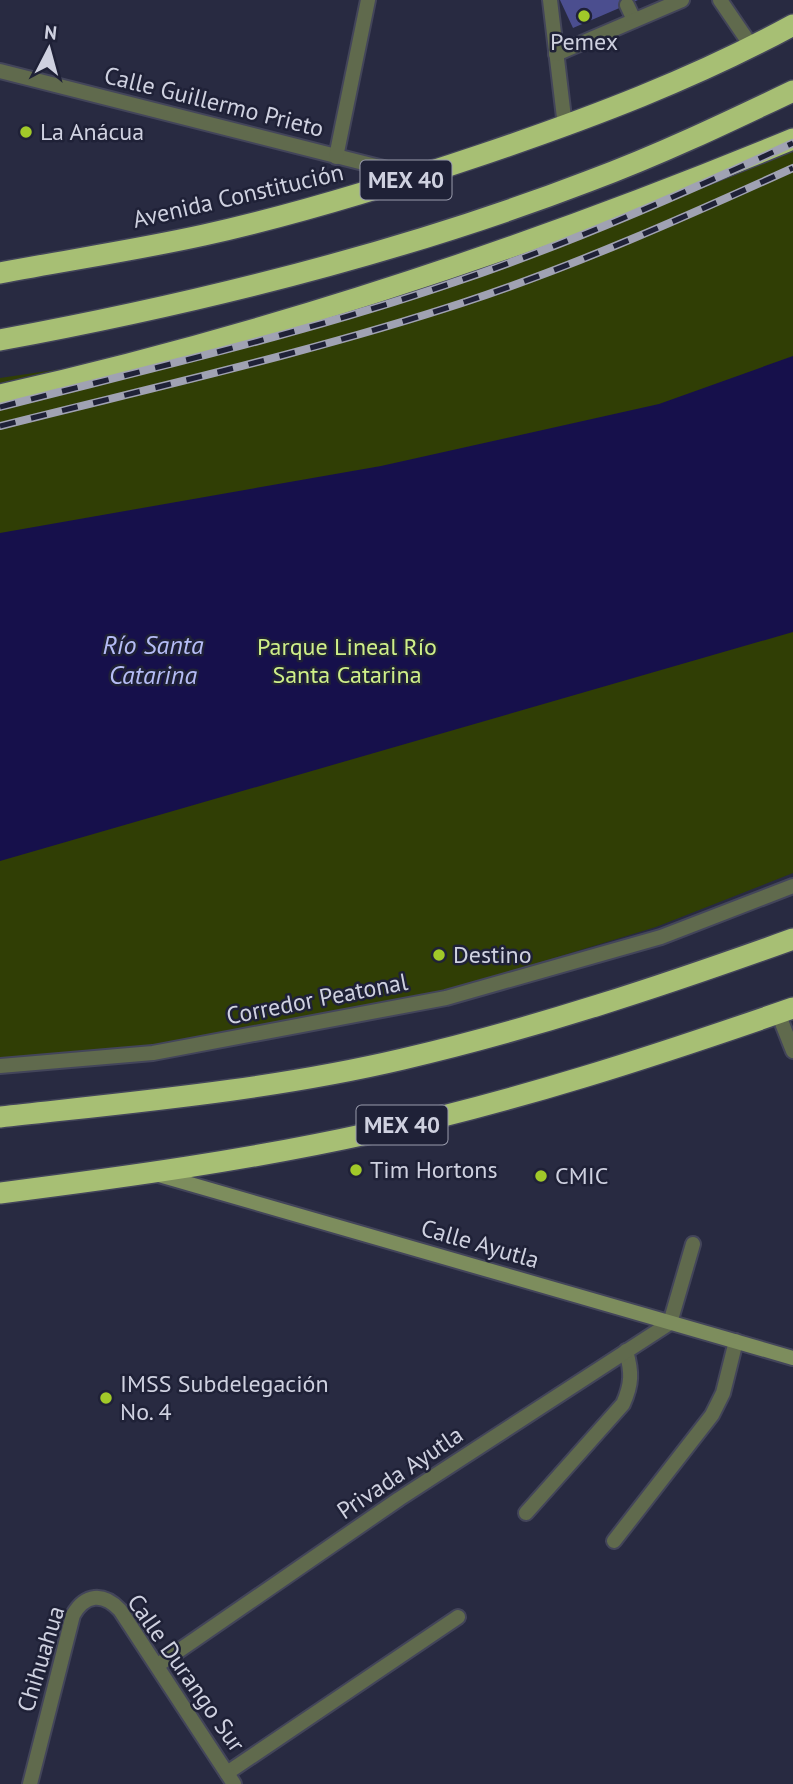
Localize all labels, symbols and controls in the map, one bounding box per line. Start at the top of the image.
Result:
marker: Pemex [576,8,592,24]
north arrow [14,14,84,84]
text: N [43,20,58,45]
place label: Pemex [550,26,618,57]
street label: Calle Guillermo Prieto [101,59,327,144]
place label: La Anácua [40,116,144,147]
marker: La Anácua [18,124,34,140]
street label: Avenida Constitución [129,156,346,235]
road number: MEX 40 [360,160,452,200]
water label: Río Santa Catarina [102,628,204,691]
park label: Parque Lineal Río Santa Catarina [257,631,437,690]
place label: Destino [453,939,532,970]
marker: Destino [431,947,447,963]
street label: Corredor Peatonal [224,966,410,1031]
road number: MEX 40 [356,1106,448,1144]
place label: Tim Hortons [370,1154,498,1185]
place label: CMIC [555,1160,608,1191]
marker: Tim Hortons [348,1162,364,1178]
marker: CMIC [533,1168,549,1184]
street label: Calle Ayutla [418,1212,543,1275]
place label: IMSS Subdelegación No. 4 [120,1368,329,1427]
marker: IMSS Subdelegación No. 4 [98,1390,114,1406]
street label: Privada Ayutla [331,1419,469,1526]
street label: Calle Durango Sur [120,1588,252,1758]
street label: Chihuahua [10,1602,71,1716]

